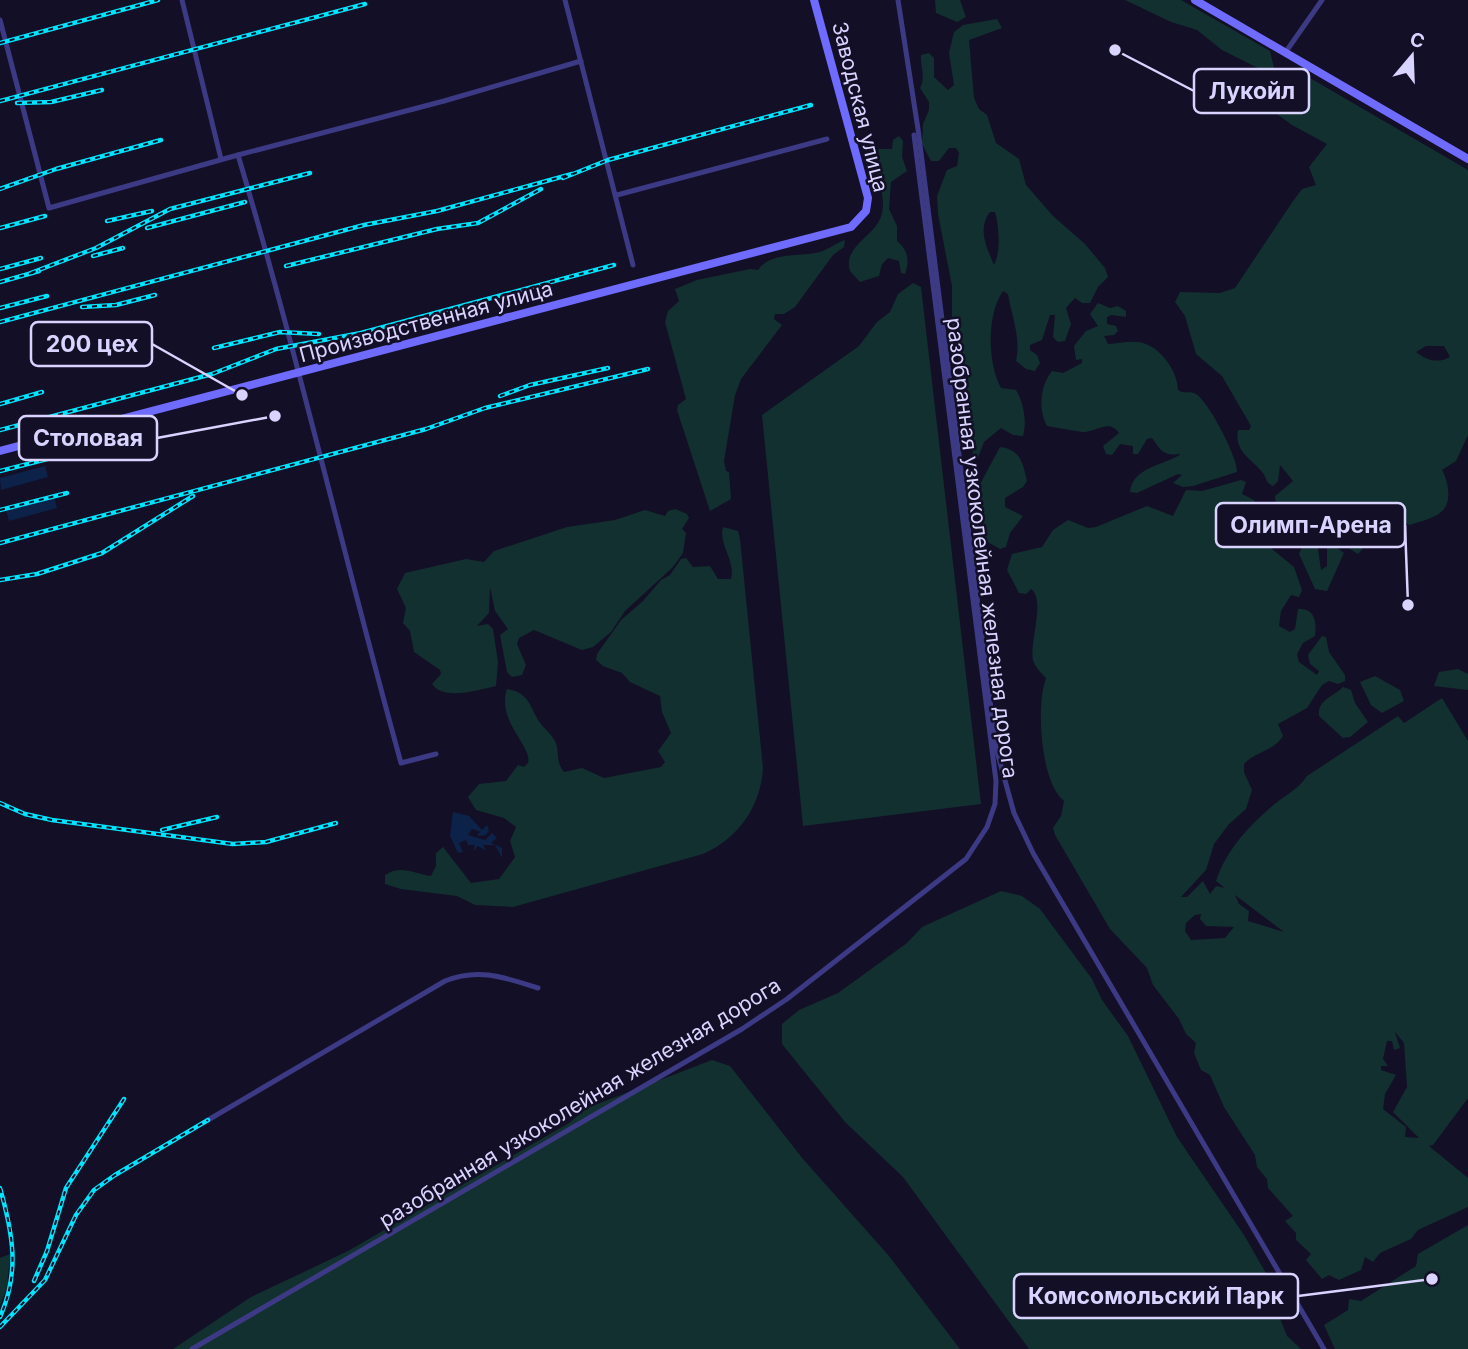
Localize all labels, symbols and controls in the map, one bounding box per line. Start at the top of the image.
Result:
street label: Заводская улица [827,19,894,195]
north arrow [1377,21,1447,91]
text: С [1407,27,1428,54]
callout: Лукойл [1194,69,1309,113]
text: Лукойл [1209,77,1295,105]
street label: Производственная улица [296,276,555,367]
street label: разобранная узкоколейная железная дорога [942,316,1023,780]
callout: 200 цех [31,322,152,366]
text: 200 цех [46,330,138,358]
callout: Cтоловая [19,416,157,460]
text: Cтоловая [33,424,143,452]
callout: Олимп-Арена [1216,503,1405,547]
text: Олимп-Арена [1230,511,1392,539]
street label: разобранная узкоколейная железная дорога [374,972,785,1233]
callout: Комсомольский Парк [1014,1274,1298,1318]
text: Комсомольский Парк [1028,1282,1284,1310]

